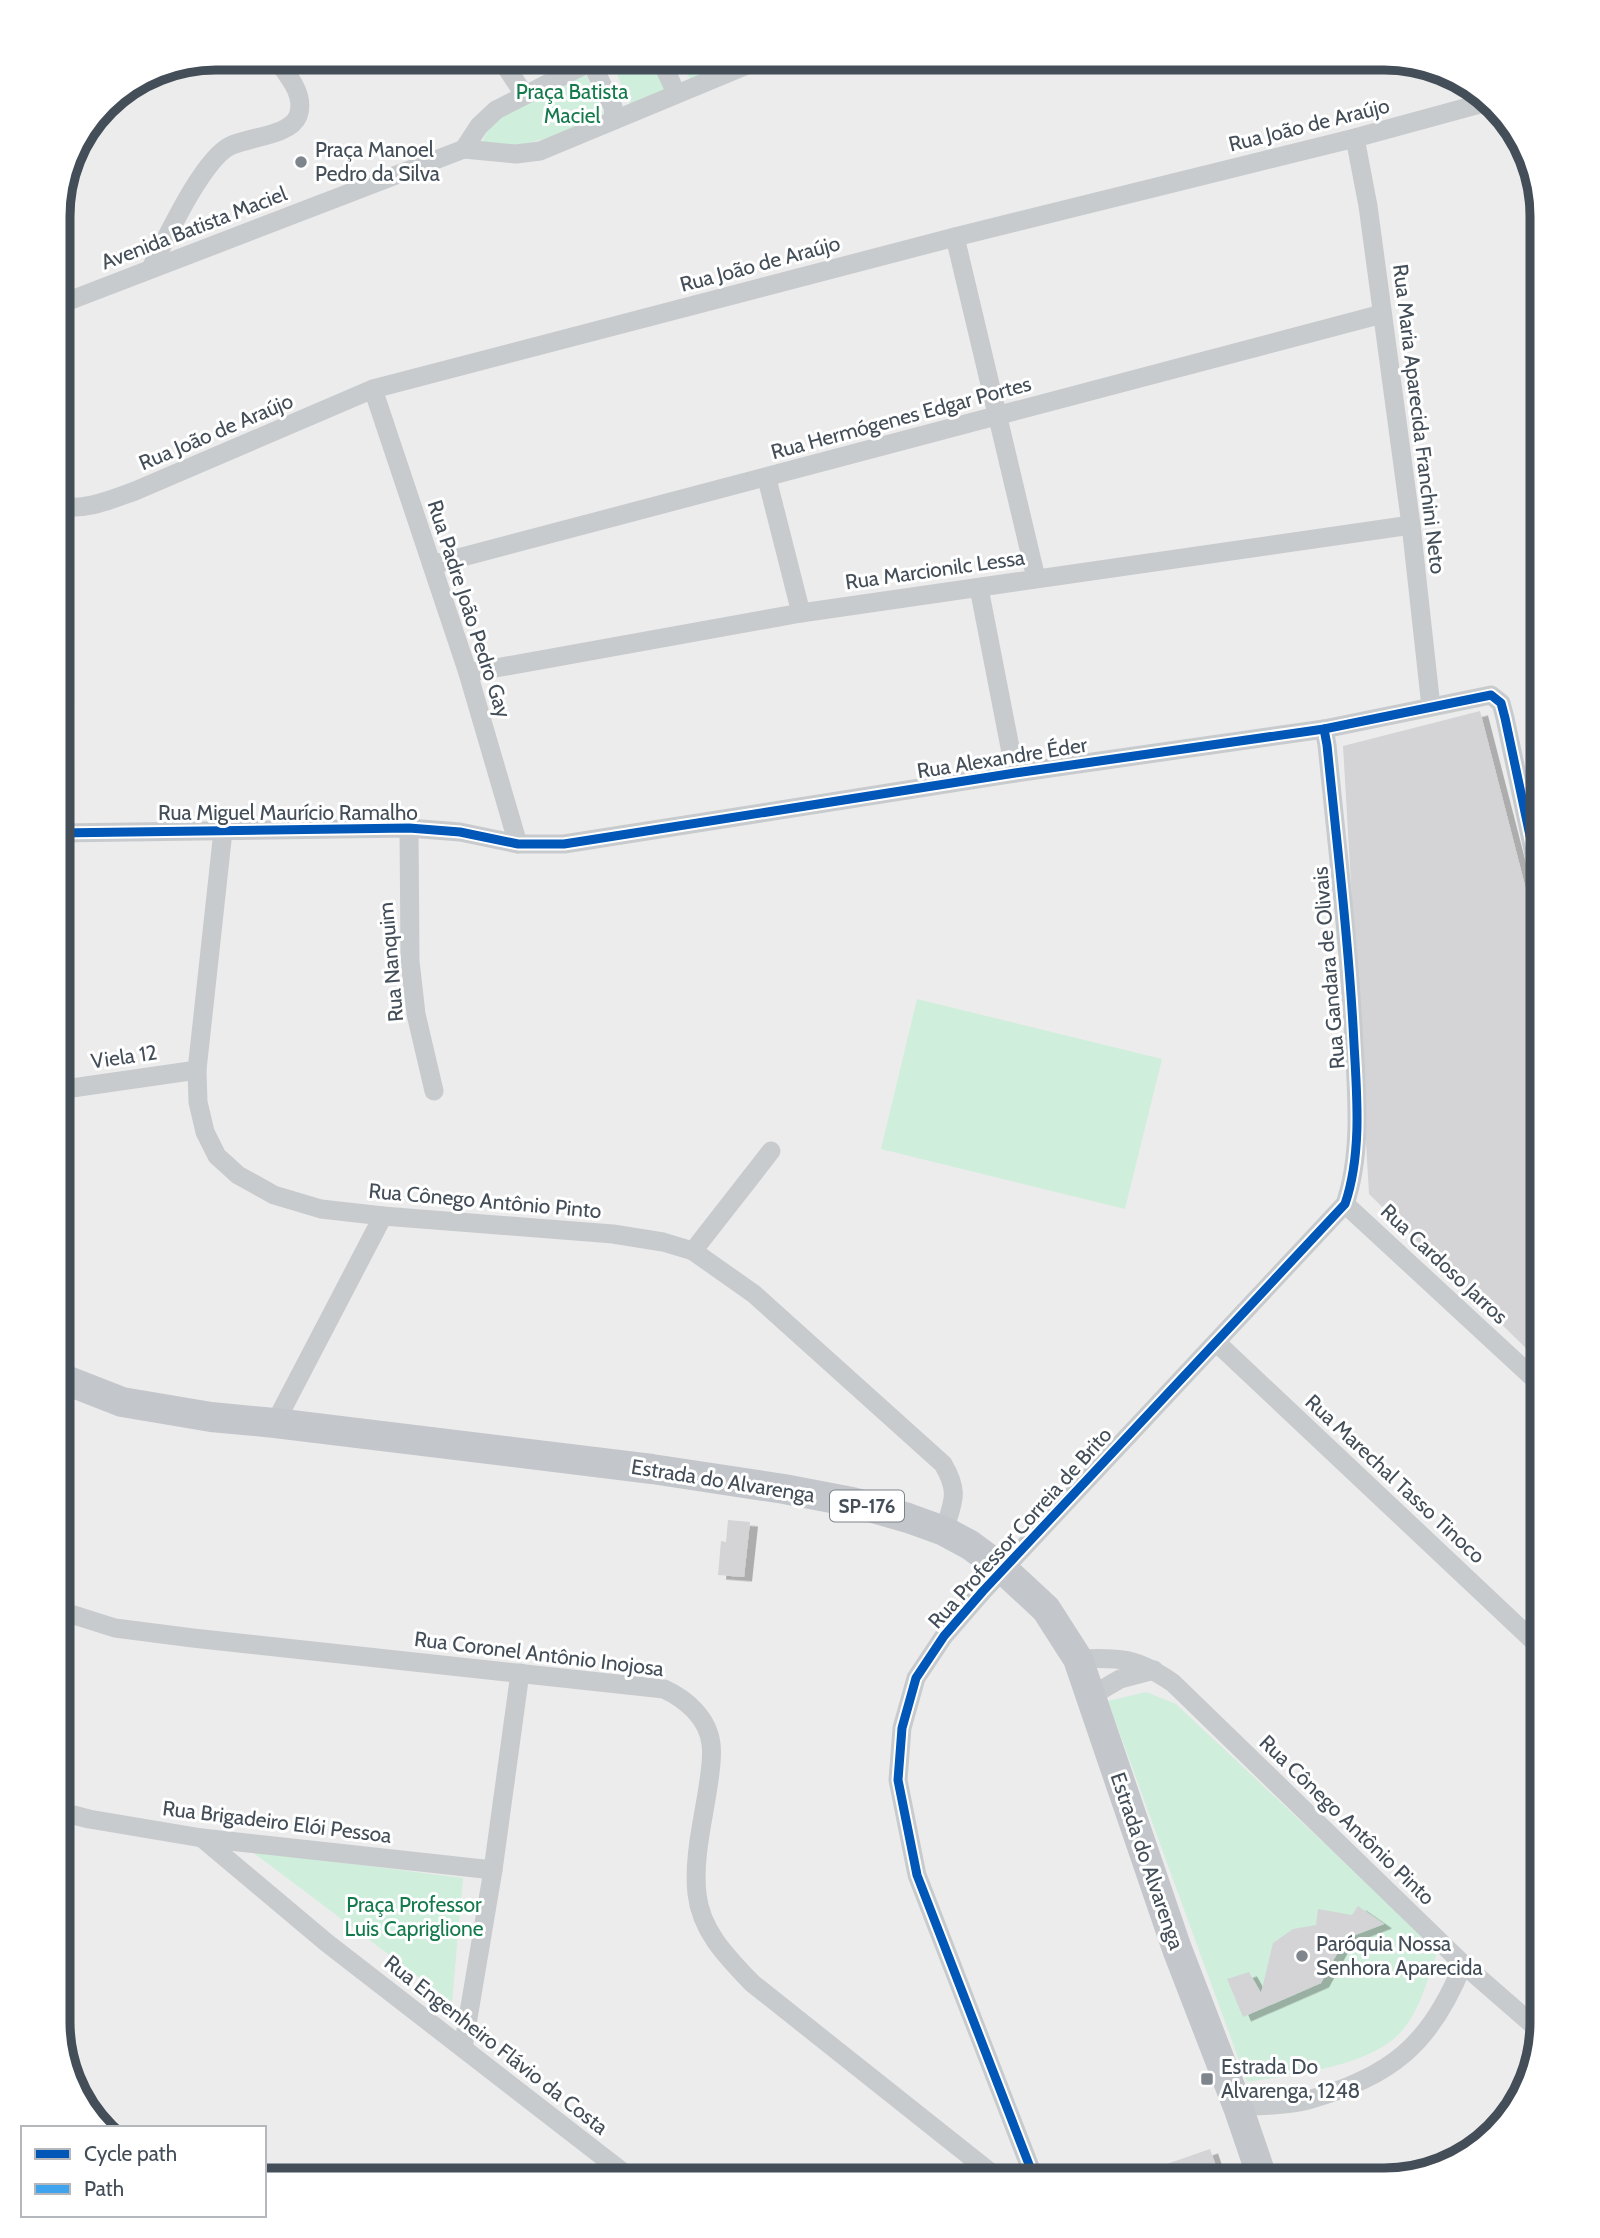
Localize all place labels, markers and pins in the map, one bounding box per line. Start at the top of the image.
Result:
place label: Praça Manoel Pedro da Silva [315,137,440,186]
marker: Praça Manoel Pedro da Silva [293,154,309,170]
place label: Paróquia Nossa Senhora Aparecida [1316,1931,1483,1980]
marker: Paróquia Nossa Senhora Aparecida [1294,1948,1310,1964]
place label: Estrada Do Alvarenga, 1248 [1221,2054,1360,2103]
marker: Estrada Do Alvarenga, 1248 [1199,2071,1215,2087]

